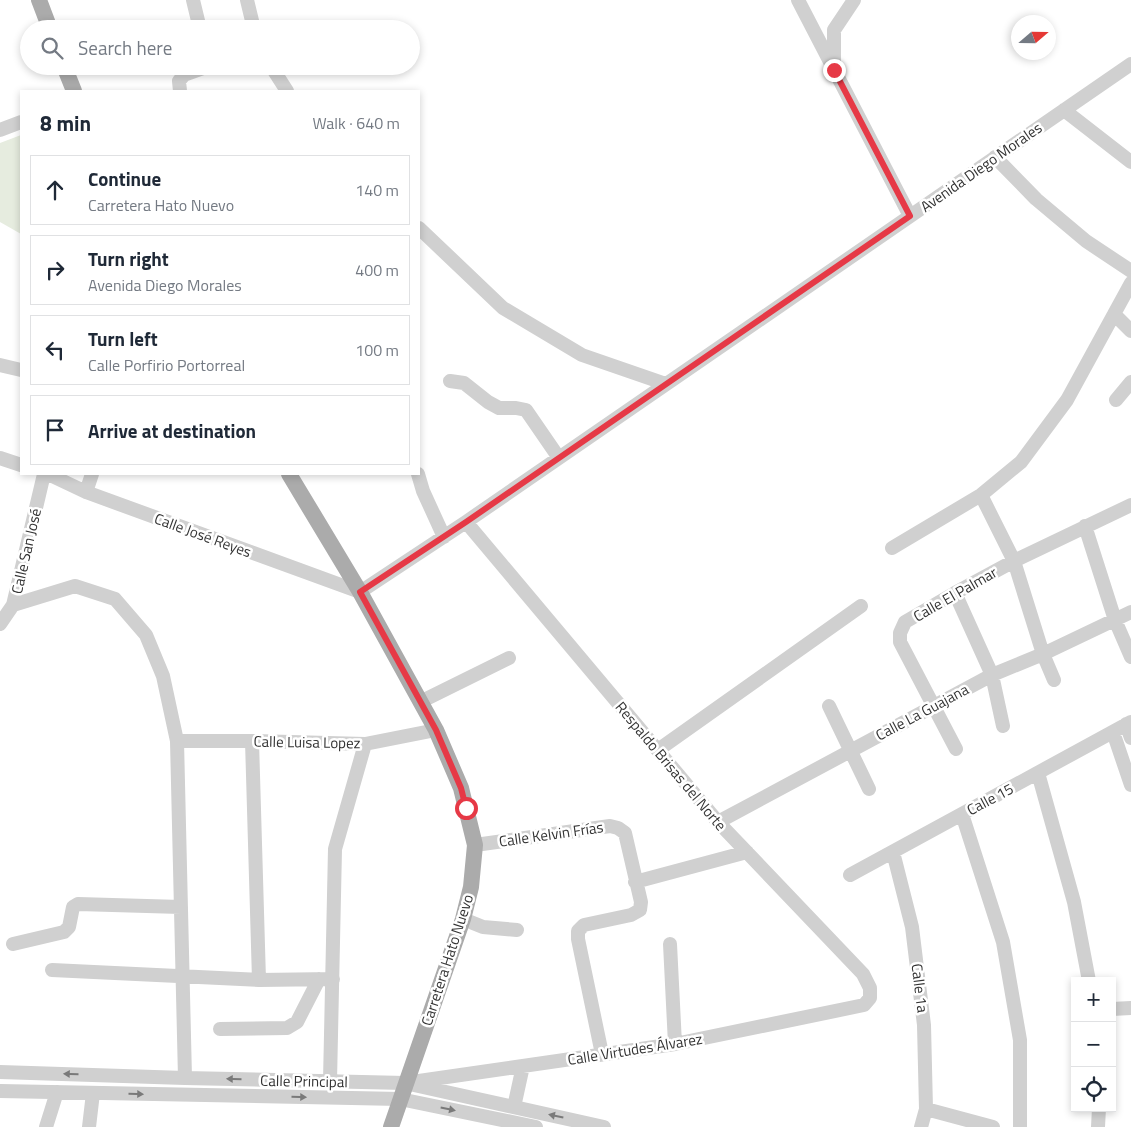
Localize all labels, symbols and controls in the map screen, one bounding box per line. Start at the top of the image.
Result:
north arrow [1011,15,1056,60]
search box [20,20,420,75]
text: Search here [78,33,172,62]
icon: search [38,34,66,62]
route end [823,59,846,82]
text: 8 min [40,107,91,139]
text: Walk · 640 m [312,111,400,135]
street label: Avenida Diego Morales [915,116,1047,218]
text: Continue [88,164,161,193]
icon: ahead [41,176,69,204]
text: 140 m [355,178,399,202]
text: Carretera Hato Nuevo [88,193,234,217]
text: Turn right [88,244,169,273]
icon: right [41,256,69,284]
text: 400 m [355,258,399,282]
text: Avenida Diego Morales [88,273,242,297]
text: Turn left [88,324,158,353]
icon: left [41,336,69,364]
text: 100 m [355,338,399,362]
text: Calle Porfirio Portorreal [88,353,245,377]
icon: arrive [41,416,69,444]
text: Arrive at destination [88,416,256,445]
street label: Calle San José [5,506,47,596]
street label: Calle José Reyes [151,507,255,563]
street label: Calle El Palmar [909,561,1001,627]
street label: Calle La Guajana [871,678,973,746]
street label: Respaldo Brisas del Norte [610,696,732,836]
street label: Calle Luisa Lopez [253,730,361,754]
street label: Calle 15 [962,777,1018,821]
route start [455,797,478,820]
street label: Calle Kelvin Frías [497,815,605,853]
street label: Carretera Hato Nuevo [415,891,479,1029]
street label: Calle 1a [906,962,934,1014]
map controls [1071,977,1116,1112]
button: + [1071,977,1116,1022]
button: − [1071,1022,1116,1067]
street label: Calle Virtudes Álvarez [566,1027,704,1071]
button: locate [1071,1067,1116,1112]
street label: Calle Principal [260,1069,348,1093]
one-way arrow [63,1070,79,1078]
one-way arrow [226,1075,242,1083]
one-way arrow [128,1090,144,1098]
one-way arrow [291,1093,307,1101]
one-way arrow [440,1105,455,1113]
one-way arrow [548,1112,564,1120]

